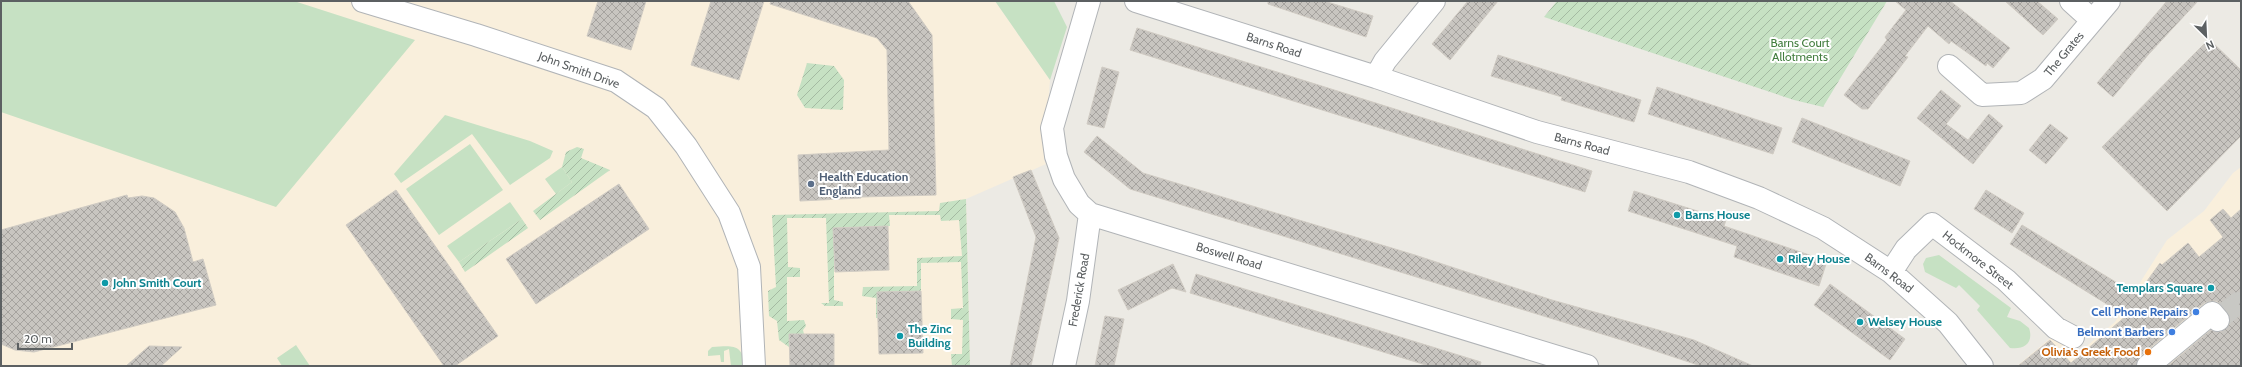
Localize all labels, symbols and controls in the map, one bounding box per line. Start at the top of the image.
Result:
north arrow [2186,16,2226,56]
street label: The Grates [2040,28,2087,79]
street label: Barns Road [1245,29,1304,60]
park label: Barns Court Allotments [1770,35,1830,64]
text: N [2204,37,2216,53]
street label: John Smith Drive [535,48,622,91]
street label: Barns Road [1553,129,1612,158]
place label: Health Education England [819,169,908,198]
marker: Health Education England [806,179,816,189]
place label: Barns House [1685,207,1750,222]
marker: Barns House [1672,210,1682,220]
street label: Hockmore Street [1940,227,2017,292]
street label: Boswell Road [1194,238,1264,273]
street label: Barns Road [1862,249,1917,296]
place label: Riley House [1788,251,1850,266]
street label: Frederick Road [1065,252,1092,328]
marker: Riley House [1775,254,1785,264]
place label: John Smith Court [112,275,201,290]
marker: John Smith Court [100,278,110,288]
place label: Templars Square [2116,280,2203,295]
marker: Templars Square [2206,283,2216,293]
place label: Cell Phone Repairs [2091,304,2188,319]
marker: Cell Phone Repairs [2191,307,2201,317]
place label: Welsey House [1868,314,1942,329]
marker: Welsey House [1855,317,1865,327]
place label: The Zinc Building [908,321,952,350]
place label: Belmont Barbers [2077,324,2164,339]
scale bar [18,325,72,351]
marker: Belmont Barbers [2167,327,2177,337]
text: 20 m [24,331,52,346]
marker: The Zinc Building [895,331,905,341]
place label: Olivia's Greek Food [2041,344,2140,359]
marker: Olivia's Greek Food [2143,347,2153,357]

